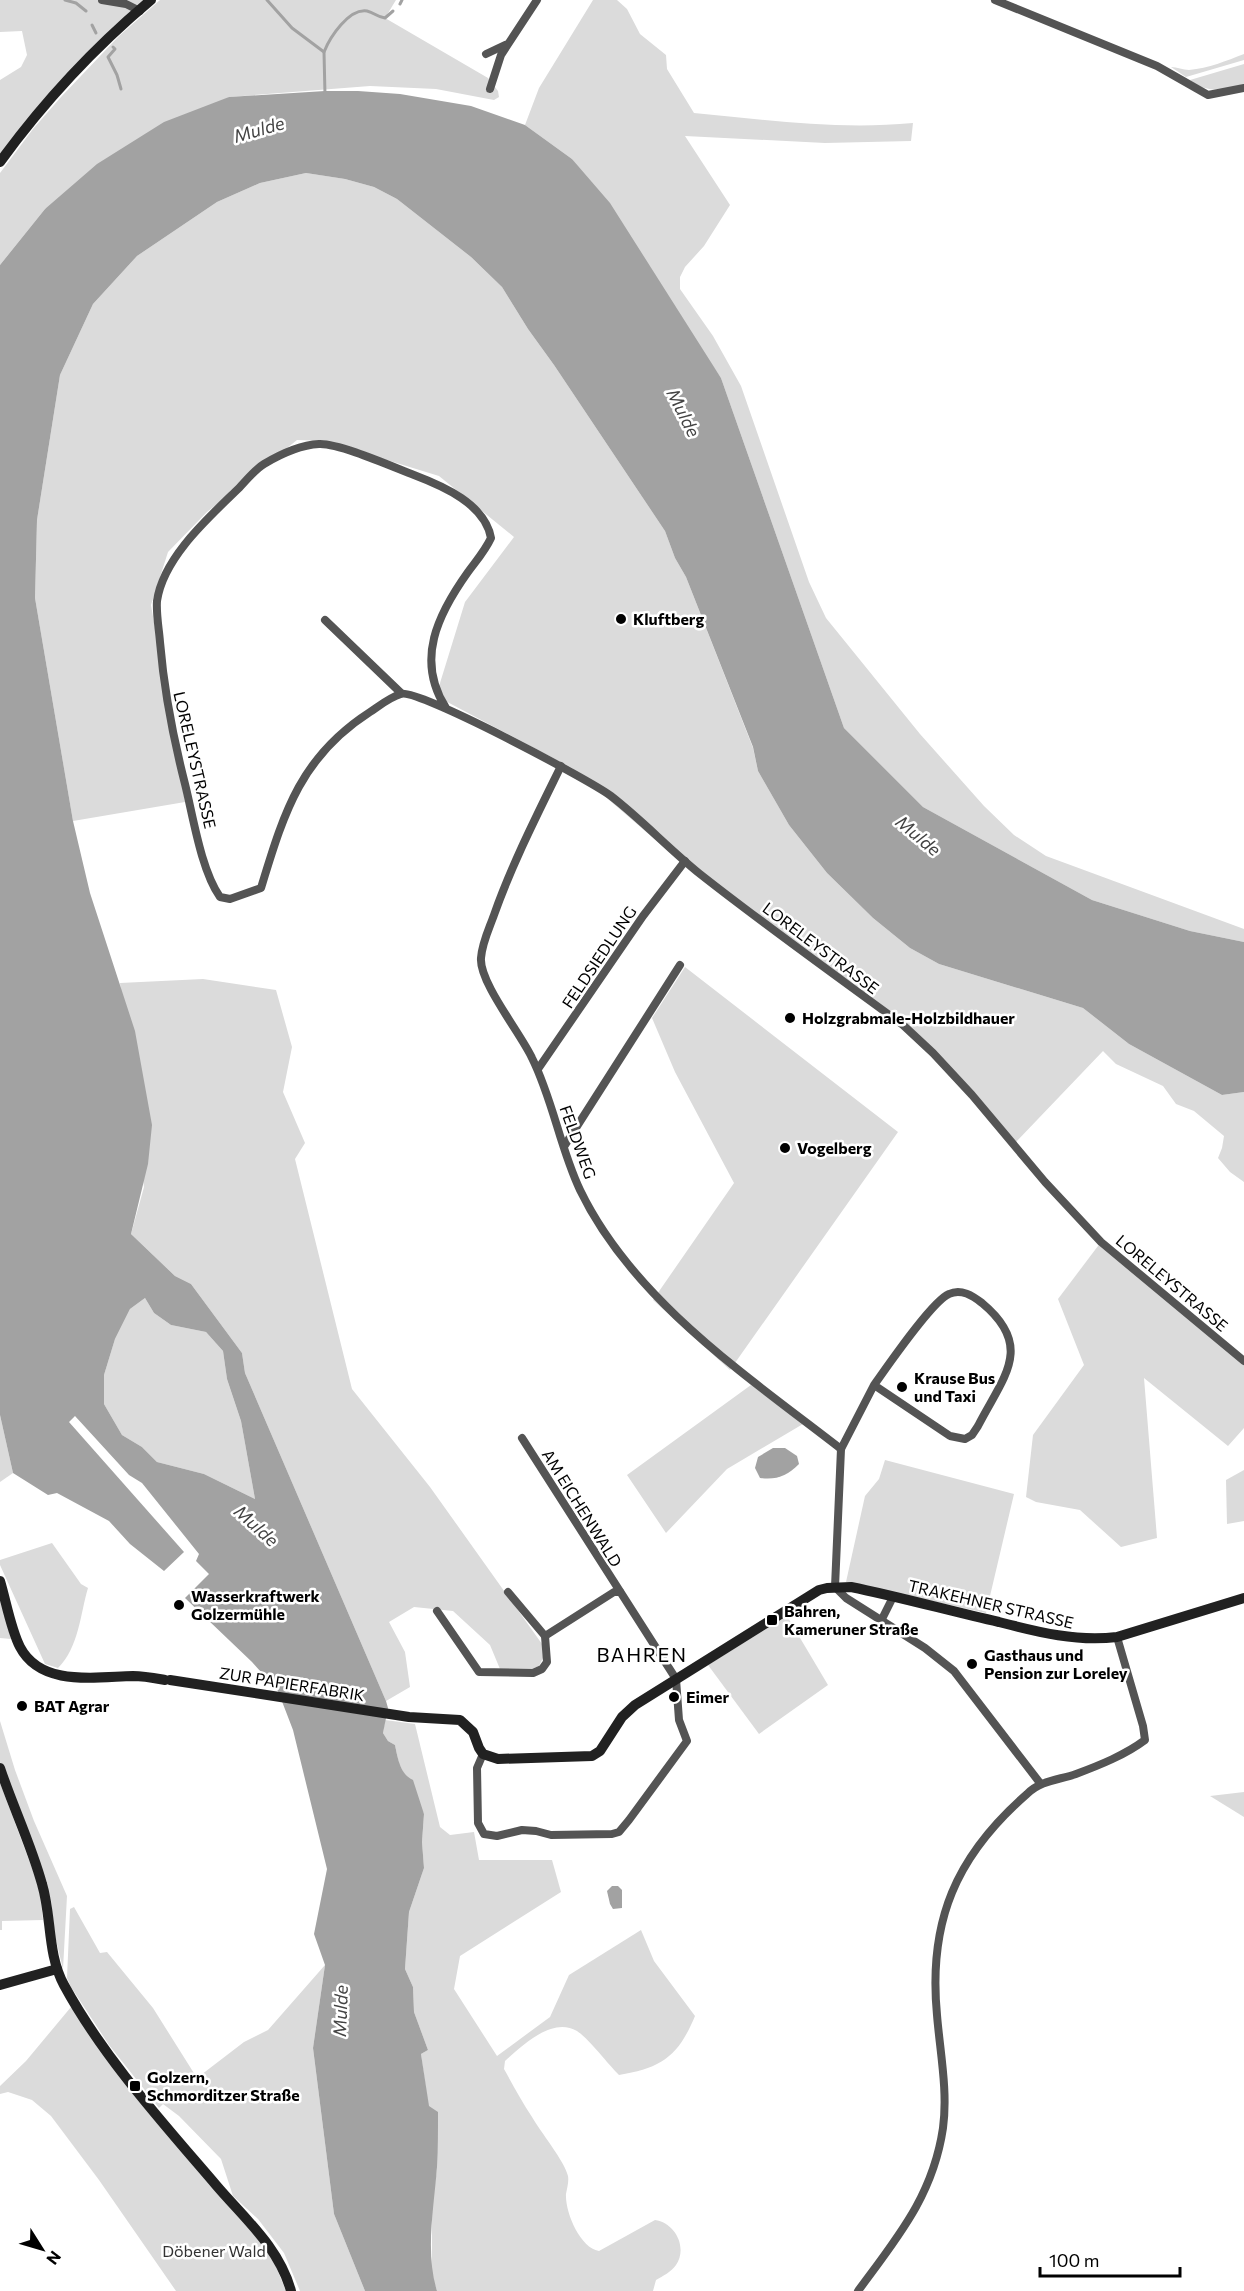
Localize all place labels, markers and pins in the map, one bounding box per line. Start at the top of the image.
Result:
place label: Kluftberg [633,609,704,628]
marker: Kluftberg [614,612,628,626]
place label: Holzgrabmale-Holzbildhauer [802,1008,1015,1027]
marker: Holzgrabmale-Holzbildhauer [783,1011,797,1025]
place label: Vogelberg [797,1138,872,1157]
marker: Vogelberg [778,1141,792,1155]
place label: Krause Bus und Taxi [914,1368,995,1405]
marker: Krause Bus und Taxi [895,1380,909,1394]
place label: Wasserkraftwerk Golzermühle [191,1586,321,1623]
marker: Wasserkraftwerk Golzermühle [172,1598,186,1612]
place label: Bahren, Kameruner Straße [784,1601,918,1638]
marker: Bahren, Kameruner Straße [765,1613,779,1627]
place label: Gasthaus und Pension zur Loreley [984,1645,1128,1682]
marker: Gasthaus und Pension zur Loreley [965,1657,979,1671]
place label: Eimer [686,1687,729,1706]
marker: Eimer [667,1690,681,1704]
place label: BAT Agrar [34,1696,110,1715]
marker: BAT Agrar [15,1699,29,1713]
place label: Golzern, Schmorditzer Straße [147,2067,300,2104]
marker: Golzern, Schmorditzer Straße [128,2079,142,2093]

